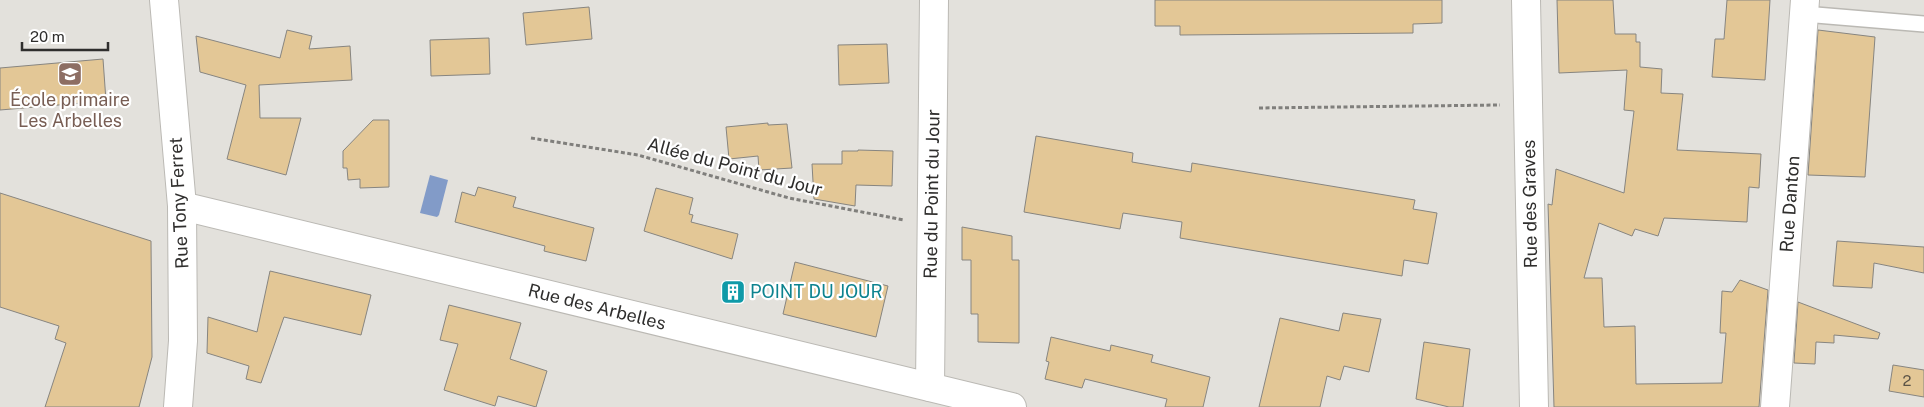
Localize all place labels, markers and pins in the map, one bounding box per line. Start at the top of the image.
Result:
school or university icon: École primaire Les Arbelles [57,61,83,87]
place label: École primaire Les Arbelles [10,88,130,131]
building icon: POINT DU JOUR [720,279,746,305]
place label: POINT DU JOUR [750,281,883,302]

